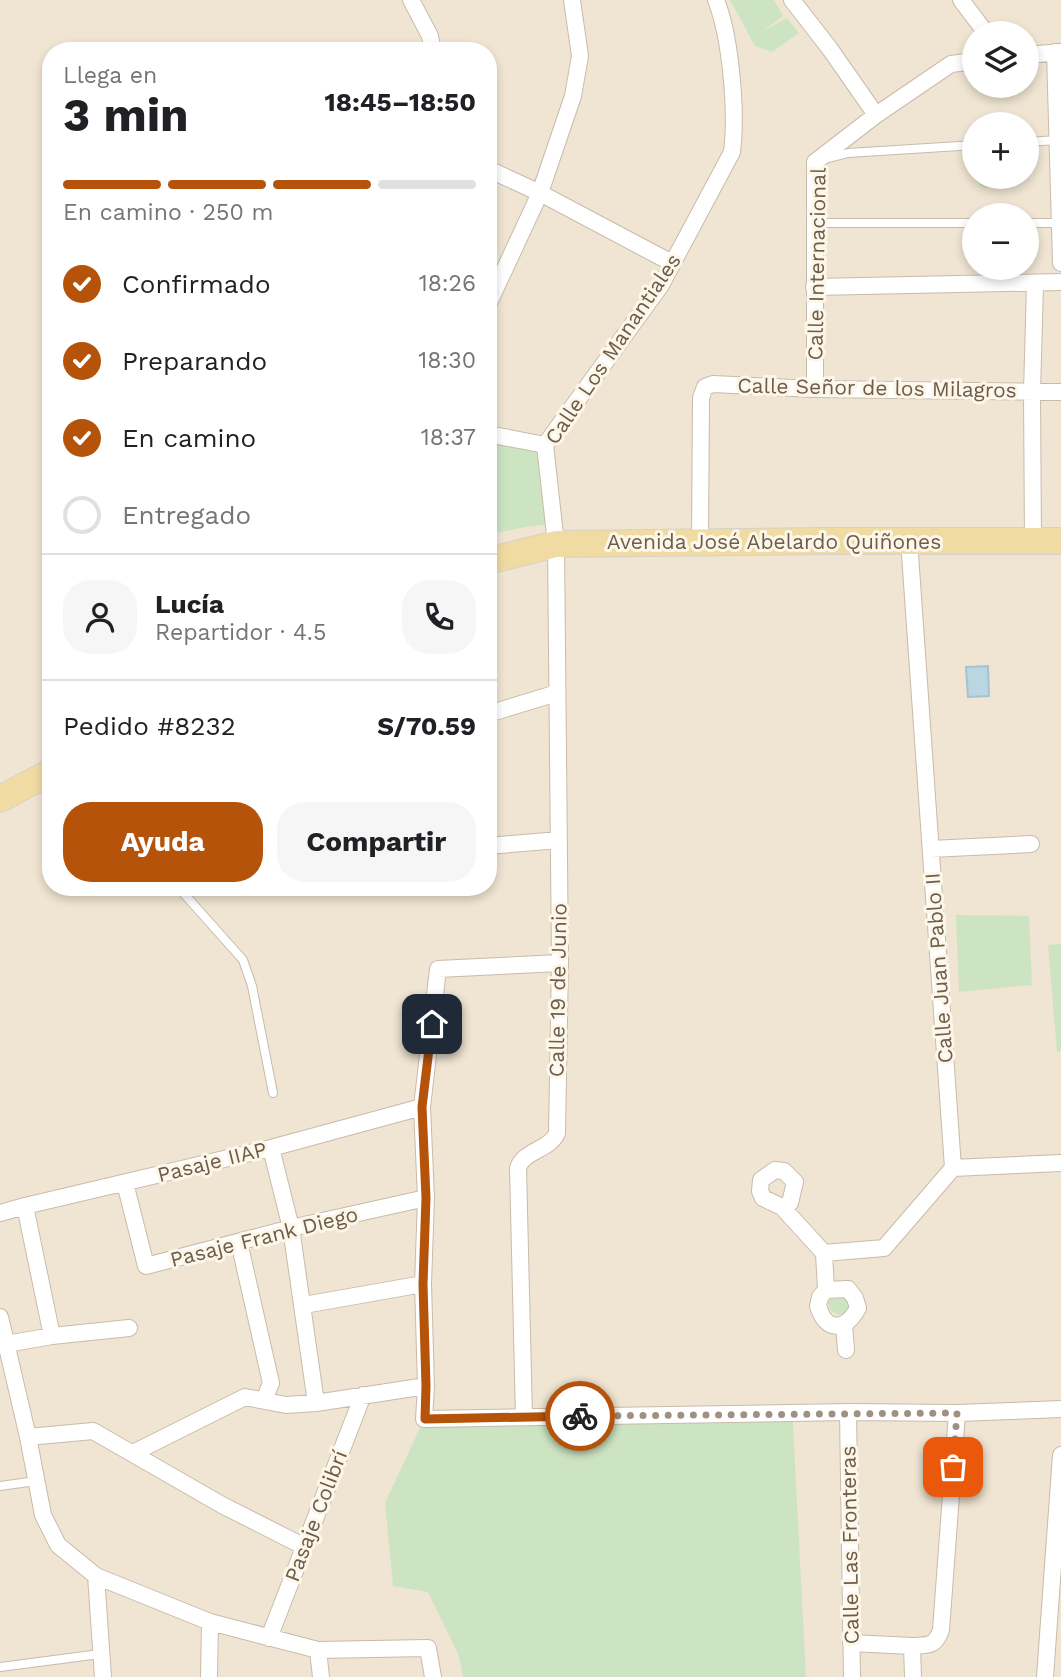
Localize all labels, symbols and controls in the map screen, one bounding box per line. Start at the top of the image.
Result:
map controls [962,21,1039,280]
button: layers [962,21,1039,98]
text: Llega en [63,62,157,89]
text: 18:45–18:50 [324,87,476,117]
text: 3 min [63,88,189,142]
button: + [962,112,1039,189]
street label: Calle Internacional [802,167,831,361]
text: En camino · 250 m [63,199,273,226]
button: − [962,203,1039,280]
street label: Calle Los Manantiales [539,249,686,449]
icon: check [63,265,101,303]
text: Confirmado [122,269,271,299]
text: 18:26 [419,270,476,297]
icon: check [63,342,101,380]
text: Preparando [122,346,267,376]
text: 18:30 [418,347,476,374]
street label: Calle Señor de los Milagros [737,373,1017,402]
icon: check [63,419,101,457]
text: En camino [122,423,256,453]
text: 18:37 [421,424,476,451]
text: Entregado [122,500,251,530]
street label: Avenida José Abelardo Quiñones [607,529,941,554]
button: person [63,580,137,654]
button: phone [402,580,476,654]
text: Lucía [155,589,224,619]
text: Repartidor · 4.5 [155,619,326,646]
text: Pedido #8232 [63,711,236,741]
text: S/70.59 [377,711,476,741]
button: Ayuda [63,802,263,882]
button: Compartir [277,802,476,882]
street label: Calle Juan Pablo II [919,872,958,1064]
street label: Calle 19 de Junio [543,903,572,1077]
pin [402,994,462,1054]
icon: home [413,1005,451,1043]
street label: Pasaje IIAP [155,1136,269,1187]
street label: Pasaje Frank Diego [167,1201,360,1272]
courier [545,1381,615,1451]
icon: bike [561,1397,599,1435]
pin [923,1437,983,1497]
street label: Calle Las Fronteras [835,1445,864,1645]
street label: Pasaje Colibrí [279,1446,352,1585]
icon: bag [934,1448,972,1486]

